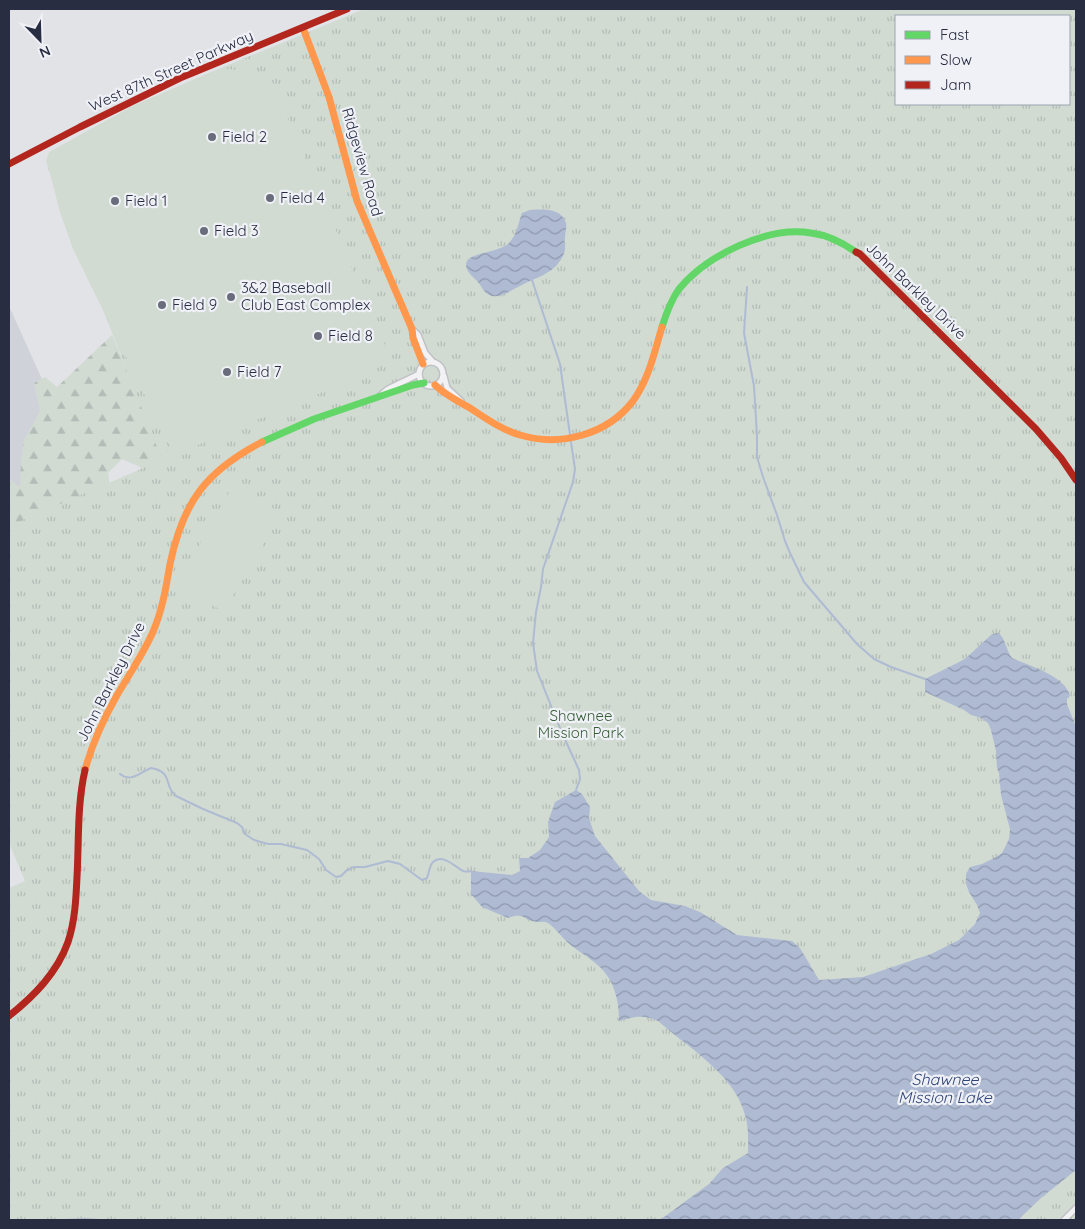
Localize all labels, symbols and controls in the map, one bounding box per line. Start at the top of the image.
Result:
north arrow [15,15,65,65]
legend [895,15,1070,105]
text: Fast [940,25,969,44]
street label: West 87th Street Parkway [86,26,256,115]
text: N [37,42,53,62]
text: Slow [940,50,972,69]
text: Jam [940,75,971,94]
street label: Ridgeview Road [338,105,387,218]
place label: Field 2 [222,127,267,146]
marker: Field 2 [206,131,218,143]
place label: Field 4 [280,188,325,207]
place label: Field 1 [125,191,167,210]
marker: Field 4 [264,192,276,204]
marker: Field 1 [109,195,121,207]
place label: Field 3 [214,221,259,240]
marker: Field 3 [198,225,210,237]
street label: John Barkley Drive [862,238,970,343]
place label: 3&2 Baseball Club East Complex [241,278,370,314]
marker: 3&2 Baseball Club East Complex [225,291,237,303]
place label: Field 9 [172,295,217,314]
marker: Field 9 [156,299,168,311]
place label: Field 8 [328,326,373,345]
marker: Field 8 [312,330,324,342]
place label: Field 7 [237,362,282,381]
marker: Field 7 [221,366,233,378]
street label: John Barkley Drive [72,619,149,745]
park label: Shawnee Mission Park [538,706,624,742]
water label: Shawnee Mission Lake [898,1069,993,1107]

